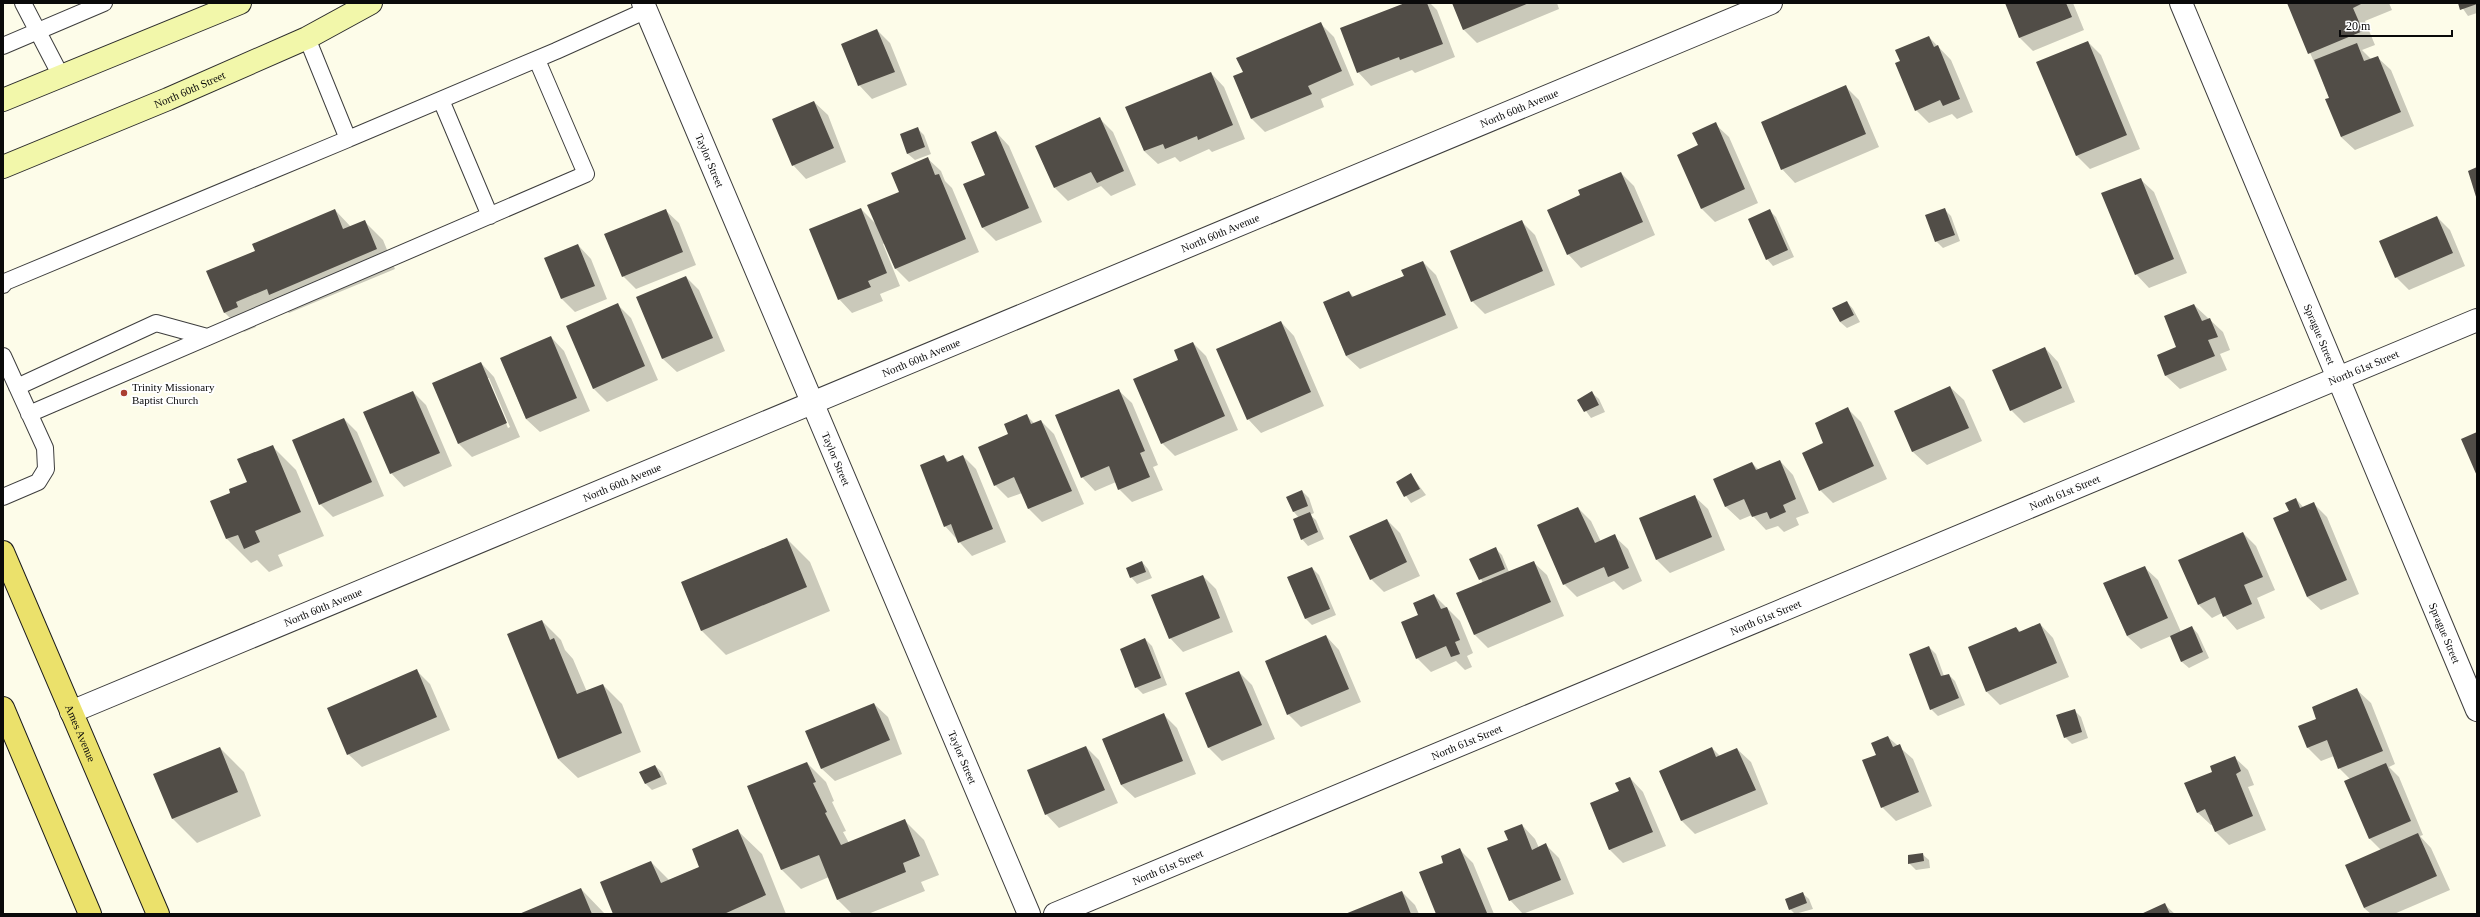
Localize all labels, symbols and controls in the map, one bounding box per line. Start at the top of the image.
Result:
scale bar [2340,12,2452,38]
text: 20 m [2346,19,2371,33]
street label: North 60th Street [152,69,227,110]
street label: North 60th Avenue [1478,86,1560,130]
street label: Taylor Street [693,132,726,189]
street label: North 60th Avenue [1179,211,1261,254]
street label: Sprague Street [2302,302,2338,366]
street label: North 60th Avenue [880,336,962,379]
street label: North 61st Street [2326,347,2400,387]
place label: Trinity Missionary Baptist Church [132,381,215,406]
marker: Trinity Missionary Baptist Church [119,388,129,398]
street label: Taylor Street [819,430,853,487]
street label: North 60th Avenue [581,461,663,504]
street label: North 61st Street [2027,472,2101,512]
street label: North 60th Avenue [282,585,364,629]
street label: North 61st Street [1728,597,1803,637]
street label: Sprague Street [2427,601,2463,665]
street label: Ames Avenue [63,703,98,764]
street label: North 61st Street [1430,722,1504,762]
street label: Taylor Street [946,729,979,786]
street label: North 61st Street [1131,847,1205,887]

